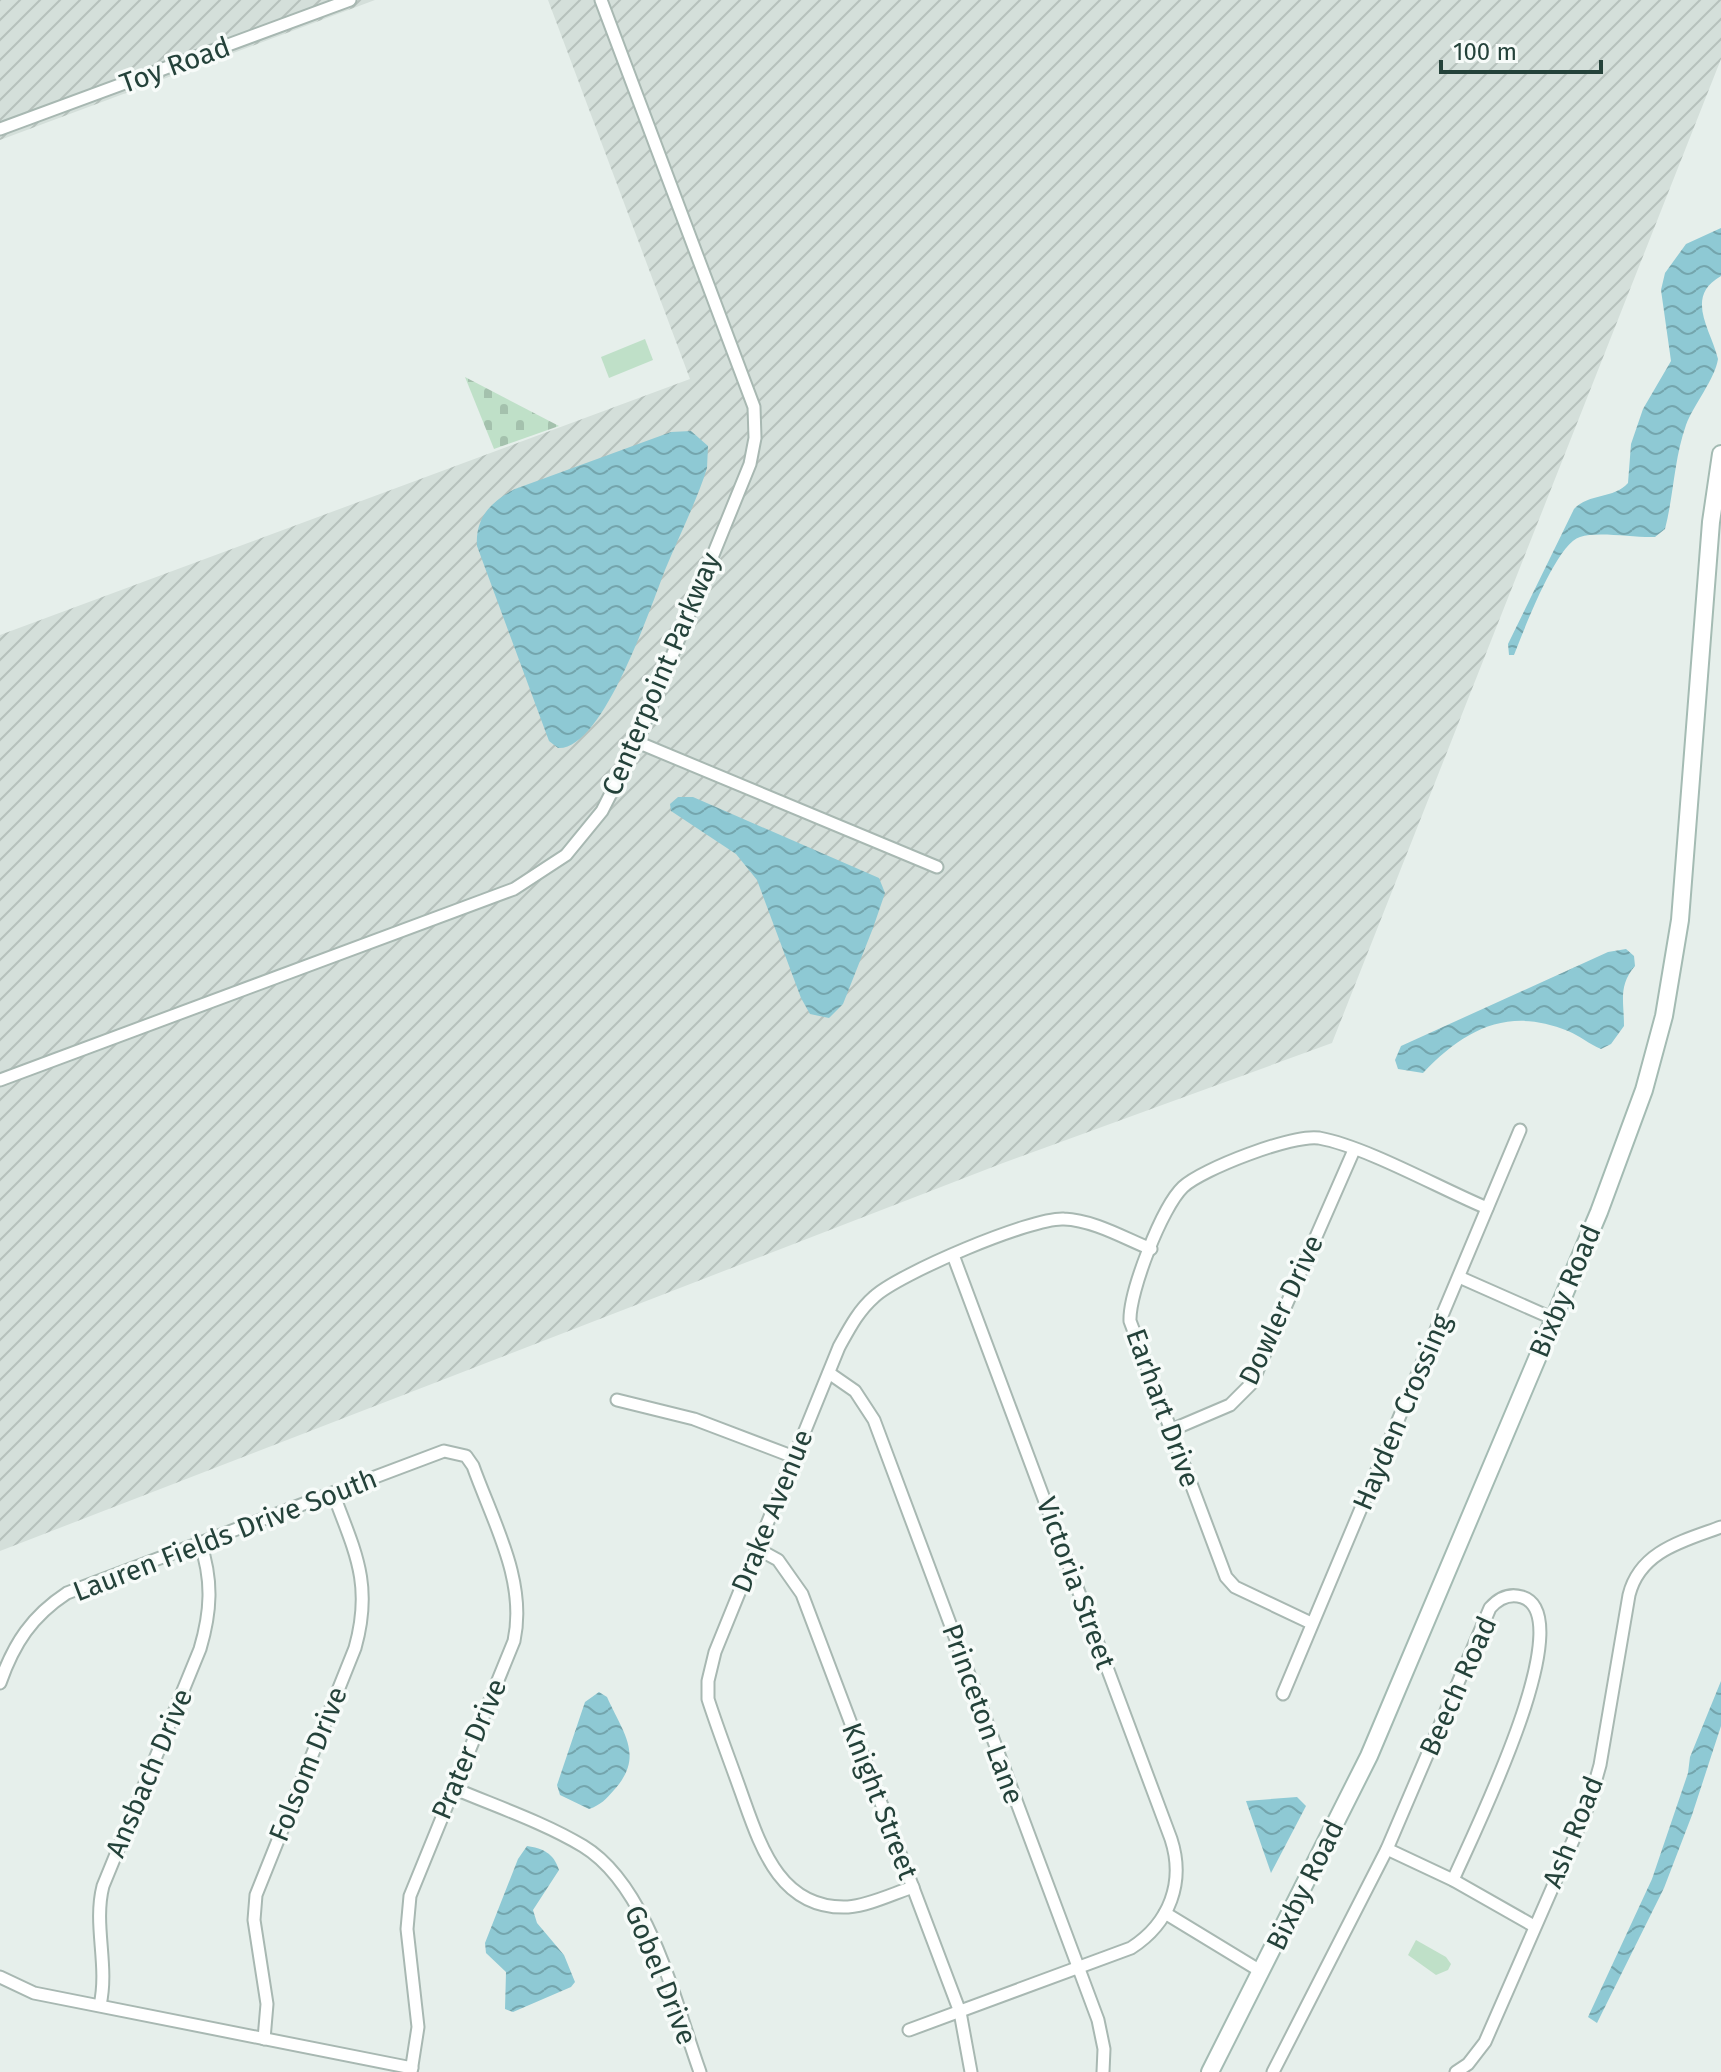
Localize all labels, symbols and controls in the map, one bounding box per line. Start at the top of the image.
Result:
scale bar [1441,24,1601,74]
street label: Toy Road [115,30,235,100]
text: 100 m [1453,38,1517,66]
street label: Centerpoint Parkway [595,547,727,800]
street label: Bixby Road [1522,1220,1608,1362]
street label: Dowler Drive [1232,1230,1330,1390]
street label: Hayden Crossing [1346,1309,1458,1515]
street label: Earhart Drive [1119,1324,1207,1492]
street label: Drake Avenue [724,1425,820,1597]
street label: Lauren Fields Drive South [68,1462,382,1608]
street label: Victoria Street [1030,1493,1123,1674]
street label: Beech Road [1413,1611,1503,1761]
street label: Princeton Lane [935,1619,1031,1809]
street label: Prater Drive [425,1674,513,1824]
street label: Folsom Drive [262,1682,354,1846]
street label: Ansbach Drive [99,1684,199,1862]
street label: Knight Street [835,1718,925,1885]
street label: Ash Road [1536,1771,1610,1893]
street label: Bixby Road [1259,1814,1351,1956]
street label: Gobel Drive [618,1901,704,2049]

